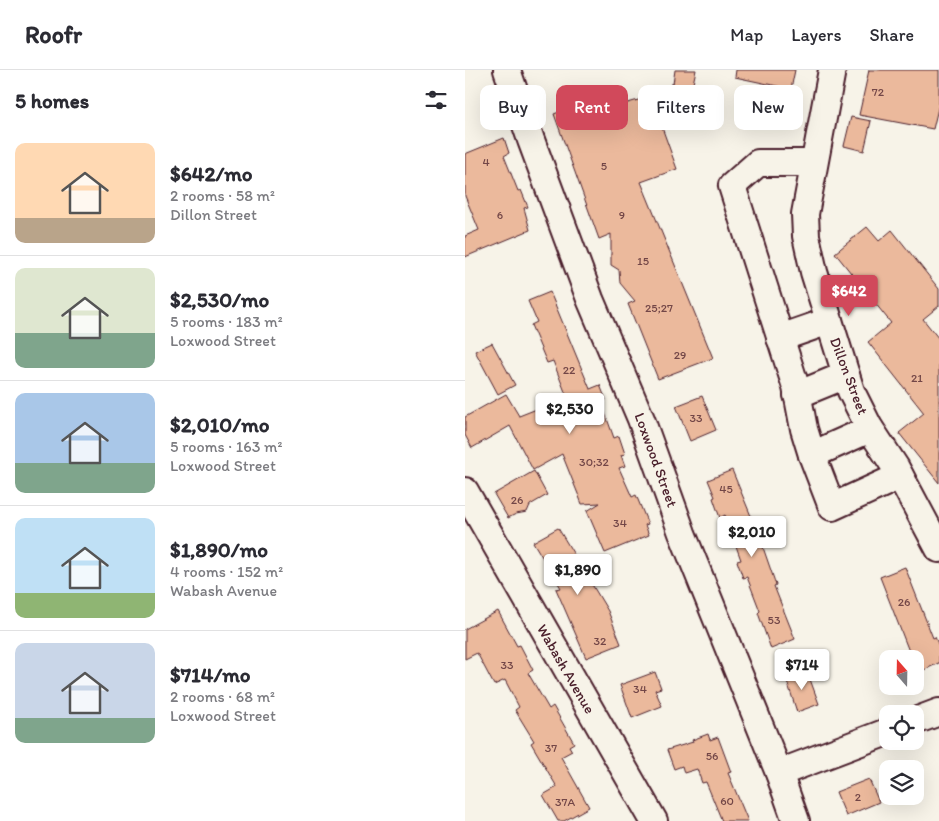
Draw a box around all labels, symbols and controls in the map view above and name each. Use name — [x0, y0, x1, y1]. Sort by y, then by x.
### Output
text: Roofr — [25, 20, 82, 49]
text: Map — [730, 24, 763, 46]
text: Layers — [791, 24, 841, 46]
text: Share — [869, 24, 914, 46]
chip: Buy — [480, 85, 546, 130]
chip: Rent — [556, 85, 628, 130]
chip: Filters — [638, 85, 724, 130]
chip: New — [734, 85, 803, 130]
house number: 72 — [872, 85, 885, 99]
icon: filters — [422, 86, 450, 114]
text: 5 homes — [15, 88, 89, 113]
house number: 4 — [482, 155, 490, 169]
house number: 5 — [601, 159, 607, 173]
text: $642/mo — [170, 161, 253, 186]
icon: home — [55, 163, 115, 223]
text: 2 rooms · 58 m² — [170, 186, 275, 205]
text: Dillon Street — [170, 205, 257, 224]
house number: 6 — [497, 208, 503, 222]
house number: 9 — [619, 208, 625, 222]
house number: 15 — [637, 254, 649, 268]
pin: $642 — [819, 274, 879, 317]
text: $642 — [832, 281, 866, 300]
text: $2,530/mo — [170, 287, 269, 312]
icon: home — [55, 288, 115, 348]
house number: 25;27 — [645, 301, 673, 315]
text: 5 rooms · 183 m² — [170, 312, 283, 331]
text: Loxwood Street — [170, 331, 276, 350]
street label: Dillon Street — [826, 335, 872, 418]
house number: 29 — [674, 348, 686, 362]
house number: 22 — [563, 363, 576, 377]
house number: 21 — [911, 371, 923, 385]
pin: $2,530 — [529, 392, 611, 435]
text: $2,530 — [546, 399, 594, 418]
street label: Loxwood Street — [631, 410, 682, 510]
house number: 33 — [689, 411, 703, 425]
text: $2,010/mo — [170, 412, 269, 437]
icon: home — [55, 413, 115, 473]
text: 5 rooms · 163 m² — [170, 437, 282, 456]
house number: 30;32 — [579, 455, 610, 469]
text: Loxwood Street — [170, 456, 276, 475]
house number: 45 — [719, 482, 733, 496]
house number: 26 — [511, 493, 523, 507]
house number: 34 — [613, 516, 627, 530]
pin: $2,010 — [711, 516, 793, 558]
text: $2,010 — [728, 522, 776, 541]
text: $1,890/mo — [170, 537, 268, 562]
icon: home — [55, 538, 115, 598]
pin: $1,890 — [537, 554, 619, 596]
text: $1,890 — [555, 560, 601, 579]
text: 4 rooms · 152 m² — [170, 562, 283, 581]
text: Wabash Avenue — [170, 581, 277, 600]
house number: 26 — [898, 595, 910, 609]
house number: 53 — [768, 613, 781, 627]
street label: Wabash Avenue — [533, 621, 599, 717]
house number: 32 — [594, 634, 607, 648]
pin: $714 — [772, 648, 832, 691]
north arrow — [879, 650, 924, 695]
map controls — [879, 650, 924, 805]
text: $714 — [785, 655, 819, 674]
house number: 33 — [500, 658, 514, 672]
text: $714/mo — [170, 662, 251, 687]
icon: home — [55, 663, 115, 723]
house number: 34 — [633, 682, 647, 696]
text: 2 rooms · 68 m² — [170, 687, 275, 706]
button: locate — [879, 705, 924, 750]
text: Loxwood Street — [170, 706, 276, 725]
house number: 37 — [545, 741, 557, 755]
house number: 56 — [706, 749, 718, 763]
button: layers — [879, 760, 924, 805]
house number: 2 — [855, 790, 862, 804]
house number: 60 — [720, 794, 734, 808]
house number: 37A — [555, 795, 575, 809]

